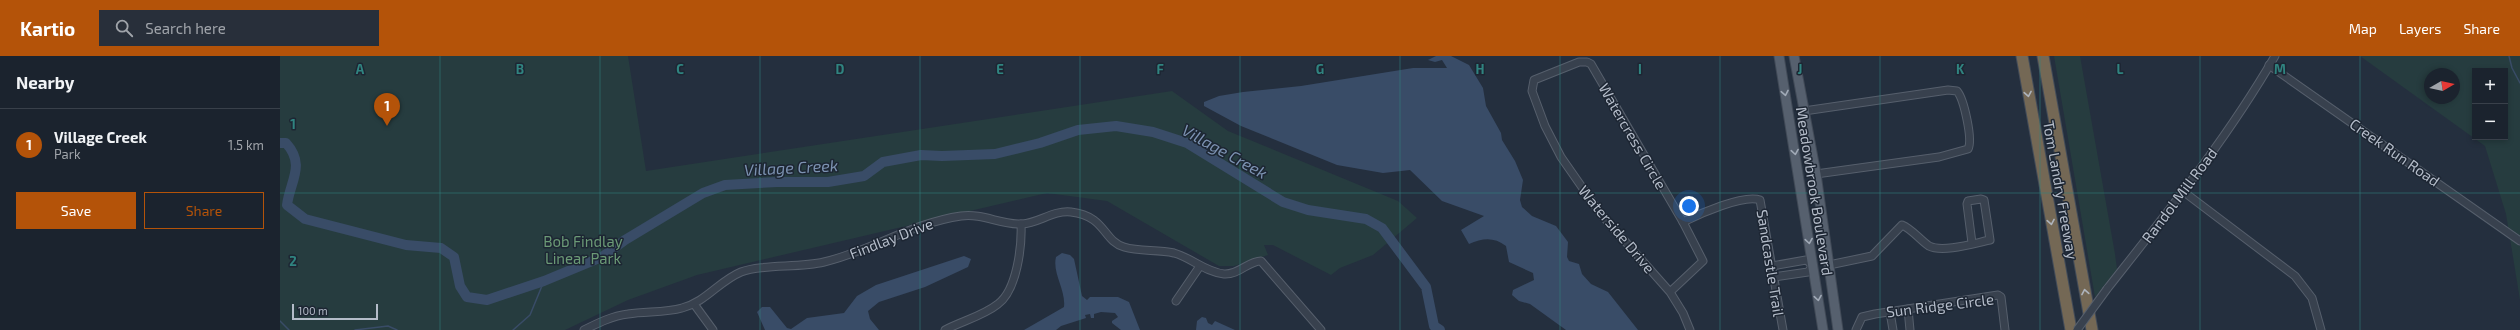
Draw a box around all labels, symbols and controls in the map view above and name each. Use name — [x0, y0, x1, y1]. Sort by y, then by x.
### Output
search box — [99, 10, 379, 46]
text: Kartio — [20, 17, 75, 40]
icon: search — [113, 17, 135, 39]
text: Search here — [145, 19, 226, 37]
text: Map — [2349, 20, 2377, 37]
text: Layers — [2399, 20, 2441, 37]
text: Share — [2463, 20, 2500, 37]
text: A — [356, 61, 365, 77]
text: B — [516, 61, 524, 77]
text: C — [676, 61, 684, 77]
text: D — [836, 61, 845, 77]
text: E — [996, 61, 1004, 77]
text: F — [1156, 61, 1164, 77]
text: G — [1316, 61, 1324, 77]
text: H — [1476, 61, 1485, 77]
text: I — [1638, 61, 1642, 77]
text: J — [1798, 61, 1802, 77]
text: K — [1956, 61, 1965, 77]
text: L — [2117, 61, 2124, 77]
text: M — [2274, 61, 2286, 77]
north arrow — [2424, 68, 2460, 104]
map controls — [2472, 68, 2508, 140]
button: + — [2472, 68, 2508, 104]
text: Nearby — [16, 72, 74, 92]
street label: Watercress Circle — [1595, 80, 1671, 192]
one-way arrow — [1780, 90, 1789, 96]
one-way arrow — [2024, 91, 2032, 98]
pin: 1 — [374, 93, 400, 126]
button: − — [2472, 104, 2508, 140]
street label: Meadowbrook Boulevard — [1793, 105, 1837, 277]
street label: Creek Run Road — [2347, 114, 2443, 190]
text: 1 — [290, 116, 296, 132]
street label: Tom Landry Freeway — [2040, 119, 2082, 261]
water label: Village Creek — [1179, 120, 1271, 182]
text: Village Creek — [54, 128, 147, 146]
text: 1 — [26, 137, 32, 153]
text: 1.5 km — [228, 137, 264, 153]
street label: Randol Mill Road — [2137, 144, 2221, 246]
text: Park — [54, 146, 81, 162]
one-way arrow — [1790, 149, 1799, 155]
water label: Village Creek — [743, 155, 839, 179]
street label: Waterside Drive — [1575, 181, 1659, 277]
button: Save — [16, 192, 136, 229]
button: Share — [144, 192, 264, 229]
your location — [1679, 196, 1699, 216]
street label: Sandcastle Trail — [1754, 208, 1788, 318]
street label: Findlay Drive — [847, 214, 935, 262]
one-way arrow — [2046, 219, 2055, 226]
park label: Bob Findlay Linear Park — [543, 232, 623, 267]
one-way arrow — [1804, 238, 1813, 244]
text: 2 — [289, 253, 297, 269]
one-way arrow — [2081, 288, 2090, 295]
street label: Sun Ridge Circle — [1885, 289, 1995, 321]
one-way arrow — [1813, 294, 1822, 301]
scale bar — [292, 302, 378, 321]
text: 100 m — [298, 304, 328, 317]

